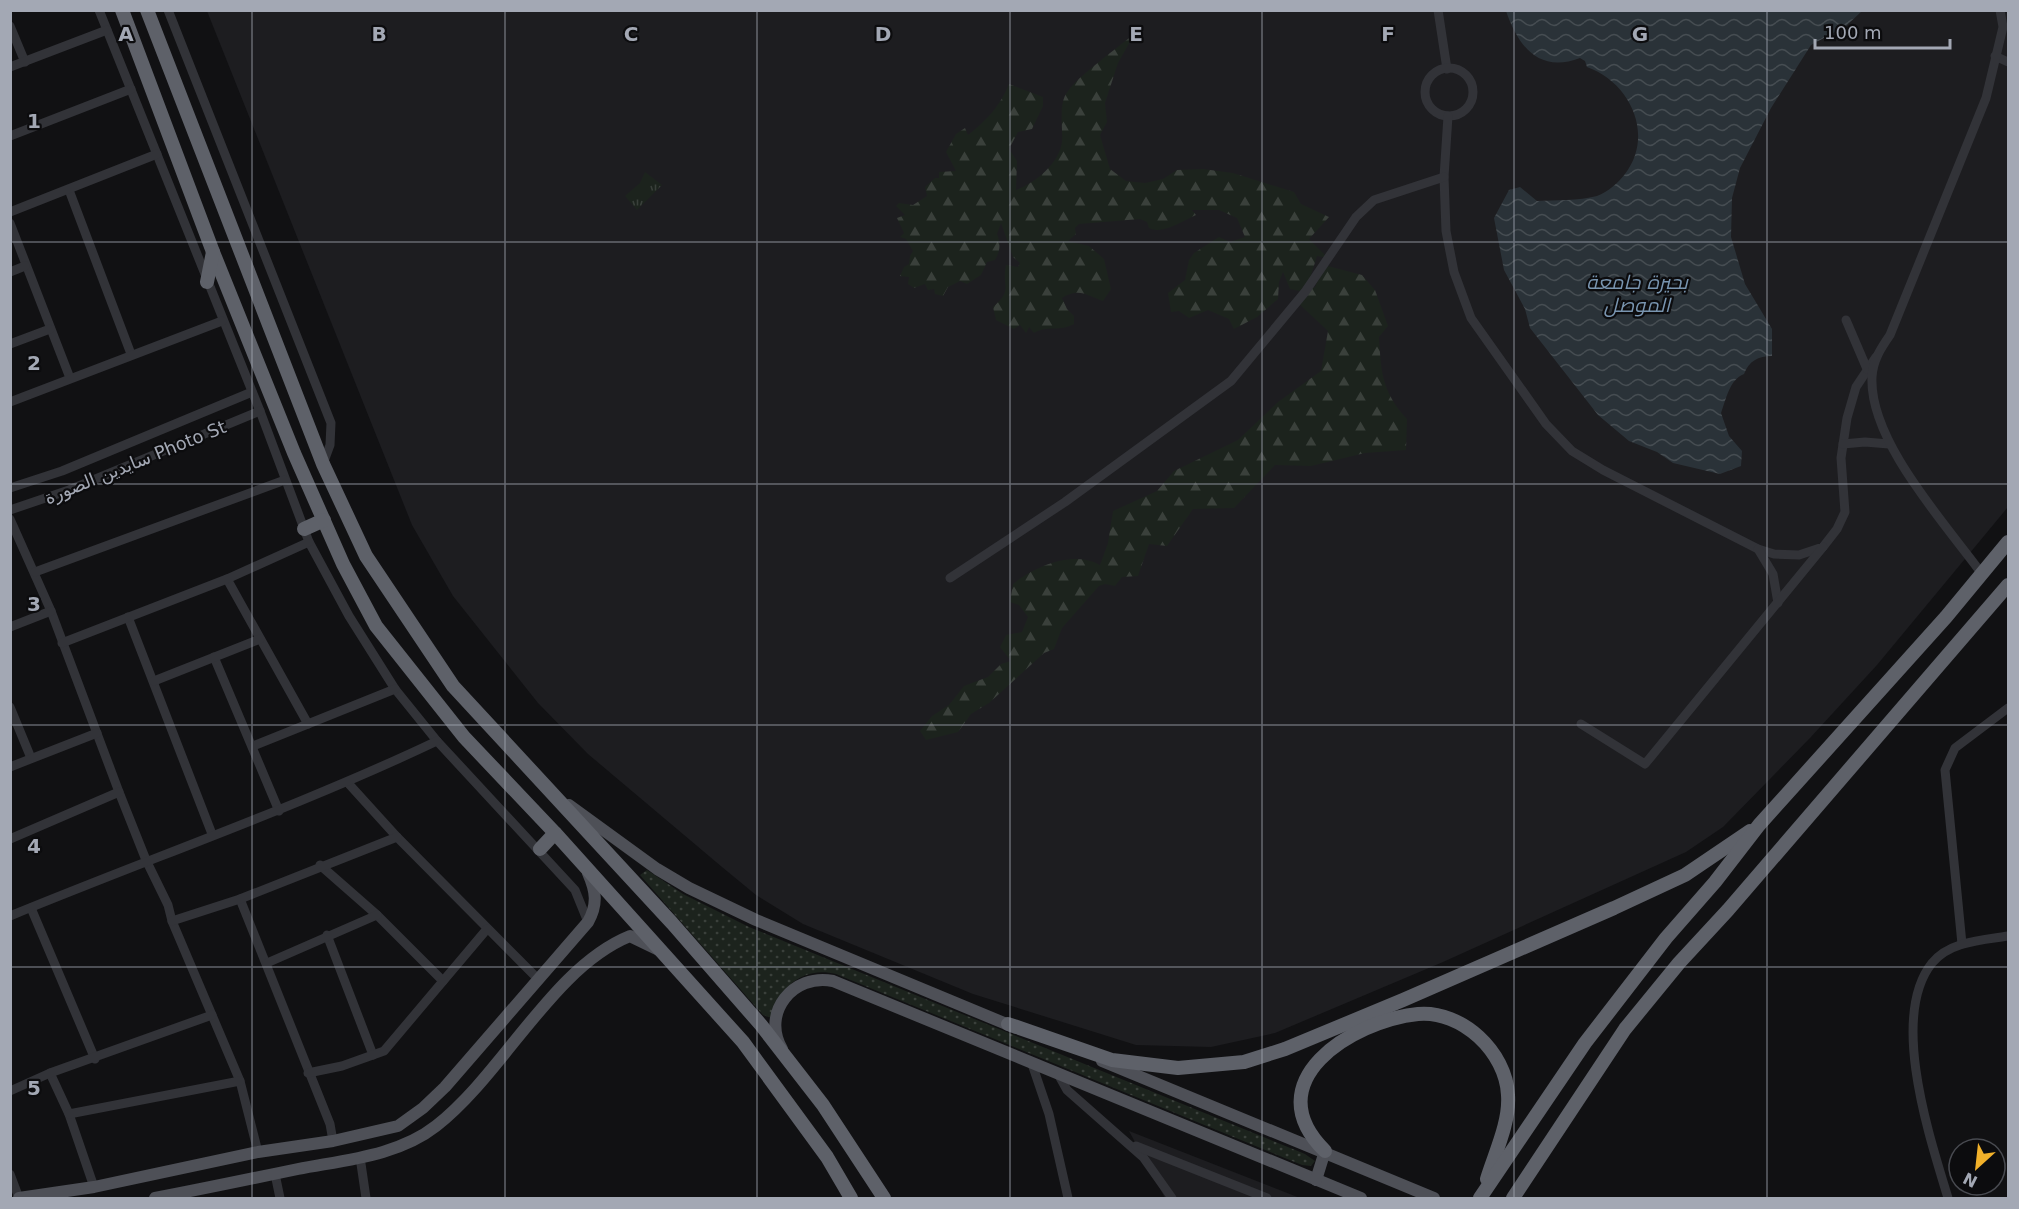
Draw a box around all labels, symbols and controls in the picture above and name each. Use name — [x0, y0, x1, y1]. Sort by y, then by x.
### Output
scale bar — [1815, 12, 1950, 50]
text: A — [118, 22, 134, 46]
text: B — [371, 22, 387, 46]
text: C — [624, 22, 638, 46]
text: D — [875, 22, 891, 46]
text: E — [1129, 22, 1143, 46]
text: F — [1381, 22, 1395, 46]
text: G — [1632, 22, 1648, 46]
text: 100 m — [1824, 22, 1882, 43]
text: 1 — [27, 109, 41, 133]
water label: بحيرة جامعة الموصل — [1586, 270, 1689, 317]
text: 2 — [27, 351, 41, 375]
street label: سايدين الصورة Photo St — [41, 416, 229, 509]
text: 3 — [27, 592, 41, 616]
text: 4 — [27, 834, 41, 858]
text: 5 — [27, 1076, 41, 1100]
north arrow — [1947, 1137, 2007, 1197]
text: N — [1960, 1168, 1981, 1191]

